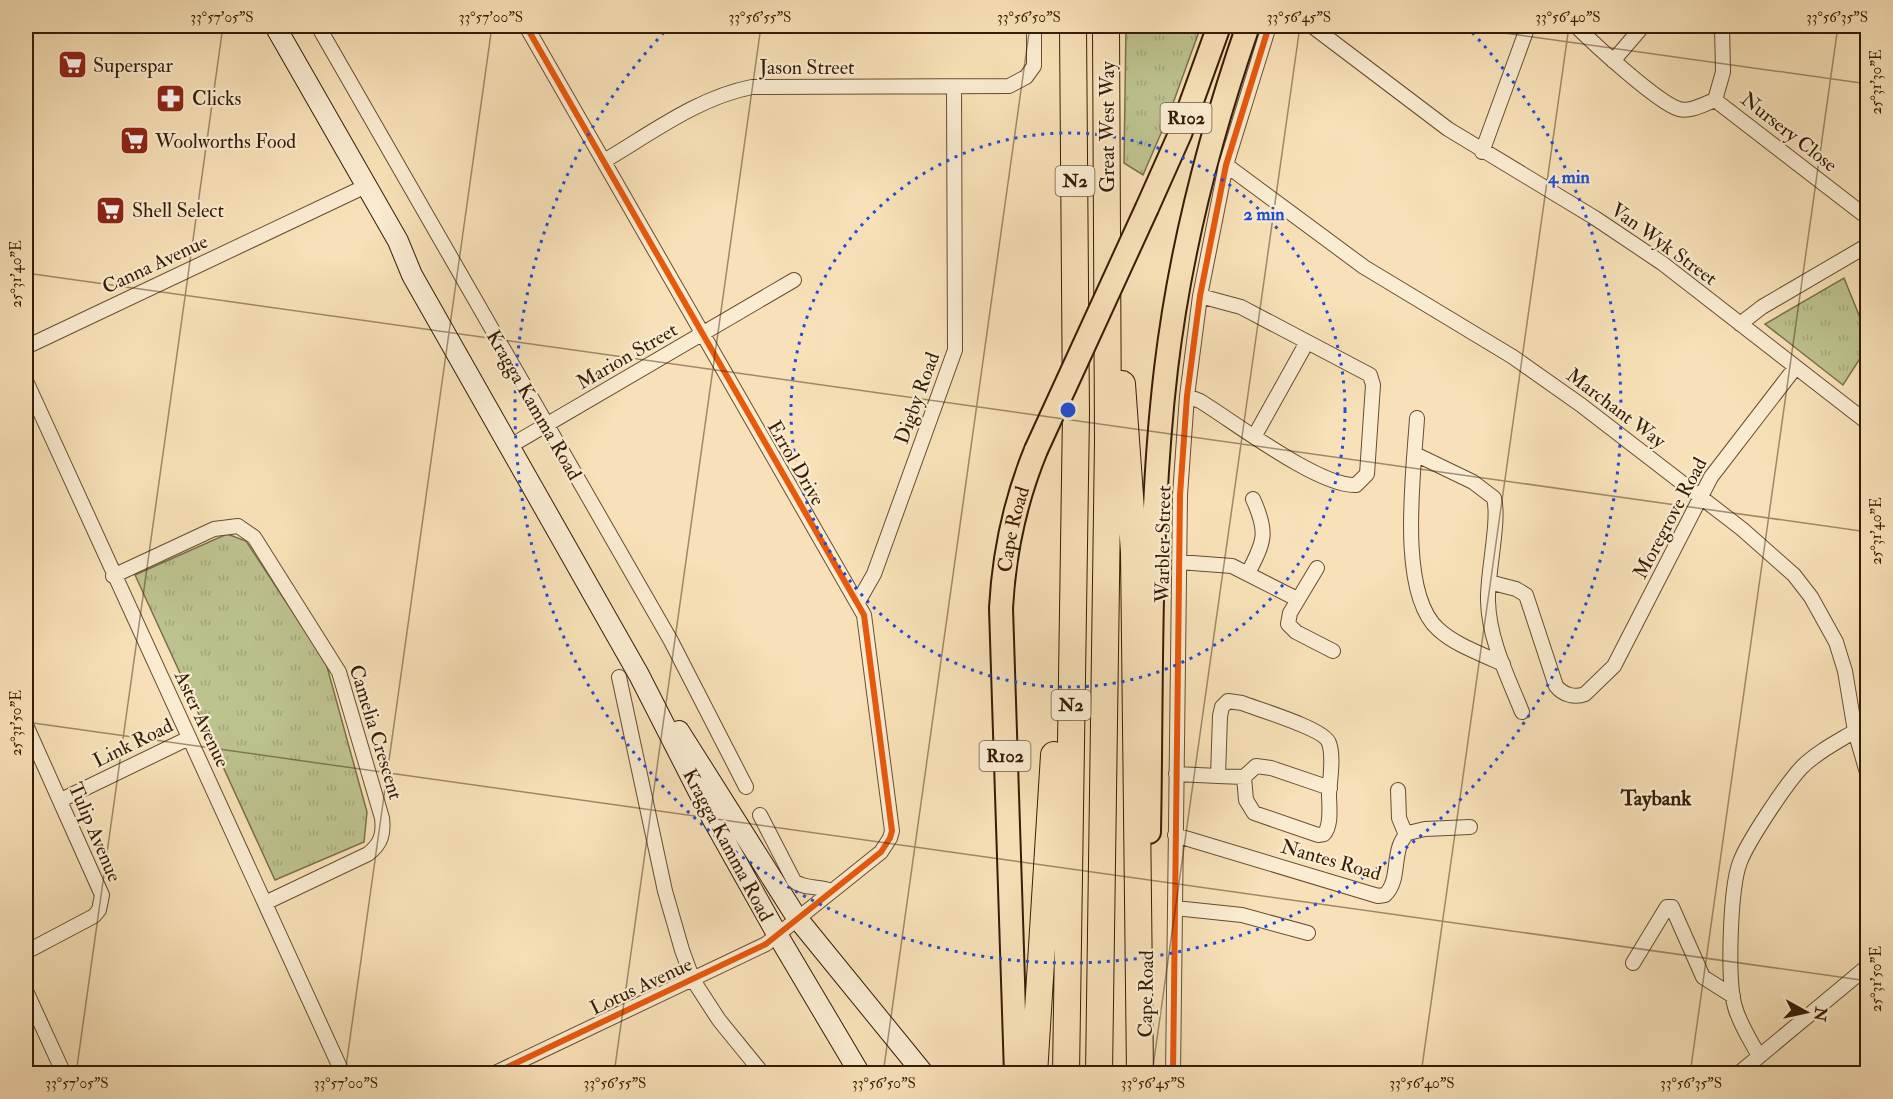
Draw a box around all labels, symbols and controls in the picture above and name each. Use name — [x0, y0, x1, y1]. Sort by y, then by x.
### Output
text: 33°57'05"S — [190, 8, 254, 27]
text: 33°57'00"S — [459, 8, 523, 27]
text: 33°56'55"S — [729, 8, 791, 27]
text: 33°56'50"S — [997, 8, 1061, 27]
text: 33°56'45"S — [1267, 8, 1331, 27]
text: 33°56'40"S — [1535, 8, 1601, 27]
text: 33°56'35"S — [1806, 8, 1868, 27]
supermarket icon: Superspar — [56, 49, 88, 81]
text: 25°31'30"E — [1867, 49, 1886, 115]
place label: Superspar — [93, 53, 173, 79]
street label: Jason Street — [758, 55, 855, 80]
street label: Great West Way — [1095, 60, 1120, 193]
pharmacy icon: Clicks — [155, 82, 187, 114]
place label: Clicks — [192, 86, 241, 111]
street label: Nursery Close — [1736, 87, 1842, 177]
road number: R102 — [1160, 103, 1212, 133]
supermarket icon: Woolworths Food — [118, 125, 150, 157]
place label: Woolworths Food — [154, 129, 296, 154]
road number: N2 — [1056, 166, 1094, 196]
text: 4 min — [1547, 166, 1590, 189]
supermarket icon: Shell Select — [95, 194, 127, 226]
street label: Van Wyk Street — [1606, 197, 1723, 291]
place label: Shell Select — [132, 198, 224, 223]
text: 2 min — [1244, 203, 1285, 226]
street label: Canna Avenue — [98, 229, 212, 299]
text: 25°31'40"E — [7, 240, 26, 308]
street label: Marion Street — [572, 317, 682, 395]
street label: Kragga Kamma Road — [481, 325, 587, 485]
street label: Digby Road — [889, 348, 945, 447]
street label: Marchant Way — [1561, 363, 1672, 454]
centre of rings — [1058, 400, 1078, 420]
street label: Errol Drive — [762, 416, 830, 510]
street label: Moregrove Road — [1628, 453, 1713, 583]
street label: Cape Road — [992, 483, 1035, 574]
street label: Warbler Street — [1149, 485, 1177, 604]
text: 25°31'40"E — [1867, 497, 1886, 565]
street label: Camelia Crescent — [344, 662, 409, 803]
street label: Aster Avenue — [168, 666, 235, 771]
text: 25°31'50"E — [7, 690, 26, 756]
road number: N2 — [1052, 690, 1090, 720]
street label: Link Road — [89, 713, 177, 773]
road number: R102 — [980, 741, 1030, 771]
street label: Kragga Kamma Road — [677, 764, 779, 926]
street label: Tulip Avenue — [62, 778, 127, 886]
district label: Taybank — [1620, 785, 1692, 812]
street label: Nantes Road — [1278, 834, 1384, 886]
text: 25°31'50"E — [1867, 946, 1886, 1012]
street label: Cape Road — [1133, 950, 1160, 1038]
street label: Lotus Avenue — [586, 951, 696, 1021]
north arrow — [1776, 982, 1836, 1042]
text: N — [1809, 1004, 1831, 1023]
text: 33°57'05"S — [45, 1074, 109, 1093]
text: 33°57'00"S — [314, 1074, 378, 1093]
text: 33°56'55"S — [584, 1074, 646, 1093]
text: 33°56'50"S — [852, 1074, 916, 1093]
text: 33°56'45"S — [1121, 1074, 1185, 1093]
text: 33°56'40"S — [1389, 1074, 1455, 1093]
text: 33°56'35"S — [1660, 1074, 1722, 1093]

